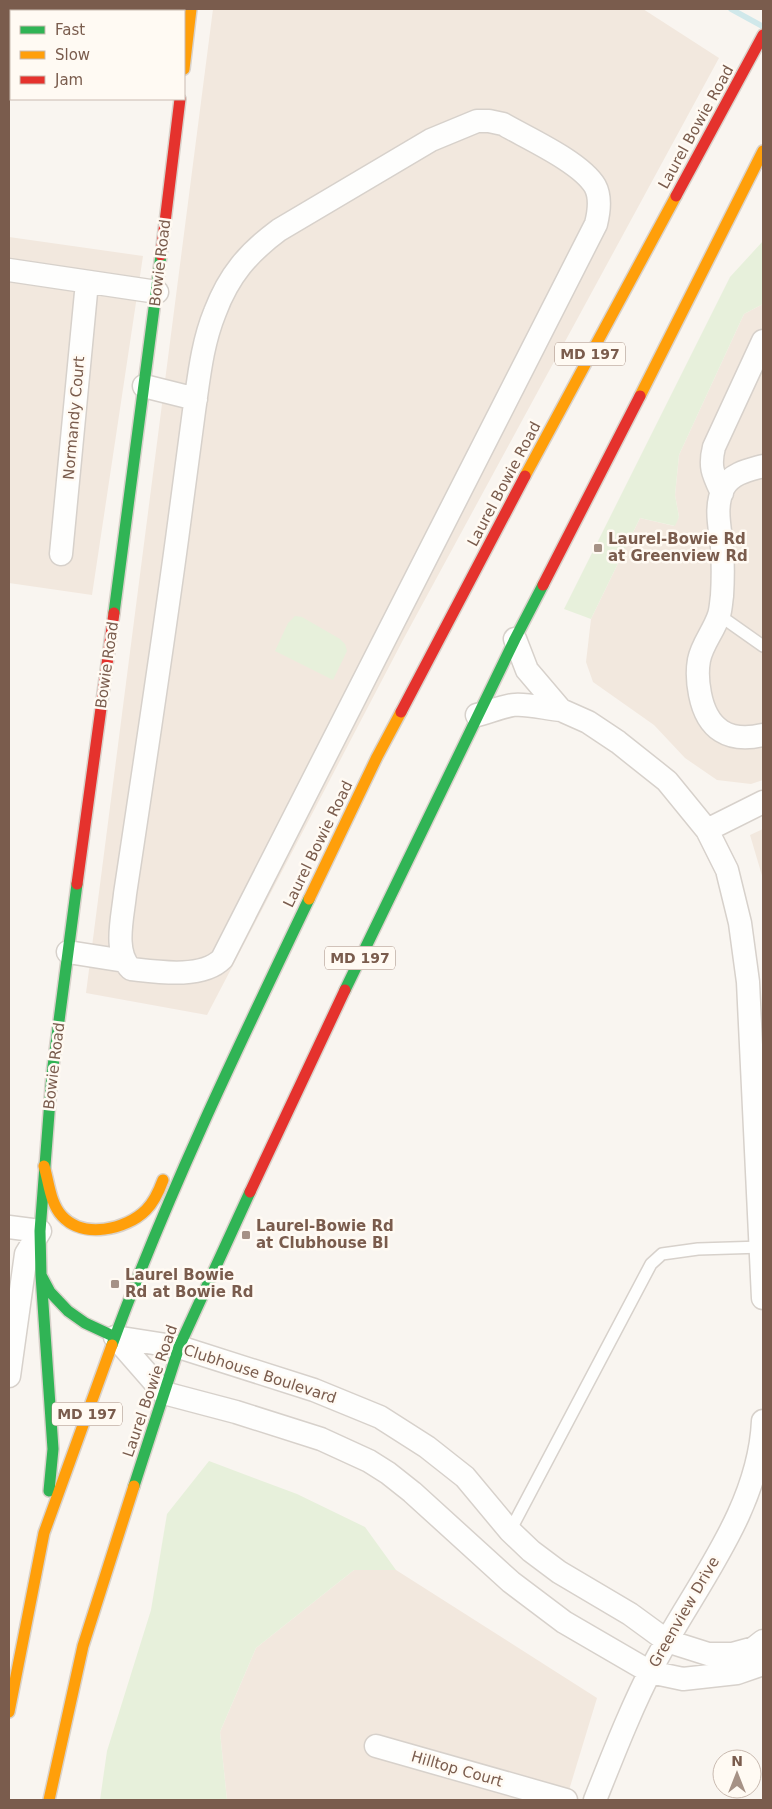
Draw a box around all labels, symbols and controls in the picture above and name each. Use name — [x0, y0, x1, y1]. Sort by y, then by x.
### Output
legend — [10, 10, 185, 100]
text: Fast — [55, 21, 85, 39]
text: Slow — [55, 46, 90, 64]
street label: Laurel Bowie Road — [655, 62, 737, 192]
text: Jam — [54, 71, 83, 89]
street label: Bowie Road — [146, 218, 174, 308]
road number: MD 197 — [555, 342, 625, 366]
street label: Normandy Court — [60, 355, 88, 481]
street label: Laurel Bowie Road — [464, 419, 544, 549]
place label: Laurel-Bowie Rd at Greenview Rd — [608, 530, 748, 565]
marker: Laurel-Bowie Rd at Greenview Rd — [592, 542, 604, 554]
street label: Bowie Road — [92, 620, 122, 710]
street label: Laurel Bowie Road — [280, 778, 356, 910]
road number: MD 197 — [325, 946, 395, 970]
street label: Bowie Road — [40, 1021, 68, 1111]
place label: Laurel-Bowie Rd at Clubhouse Bl — [256, 1217, 394, 1252]
marker: Laurel-Bowie Rd at Clubhouse Bl — [240, 1229, 252, 1241]
place label: Laurel Bowie Rd at Bowie Rd — [125, 1266, 253, 1301]
marker: Laurel Bowie Rd at Bowie Rd — [109, 1278, 121, 1290]
street label: Laurel Bowie Road — [119, 1323, 181, 1459]
street label: Clubhouse Boulevard — [181, 1341, 339, 1407]
road number: MD 197 — [52, 1402, 122, 1426]
street label: Greenview Drive — [645, 1553, 723, 1671]
street label: Hilltop Court — [409, 1747, 505, 1791]
north arrow — [712, 1749, 762, 1799]
text: N — [731, 1753, 743, 1769]

